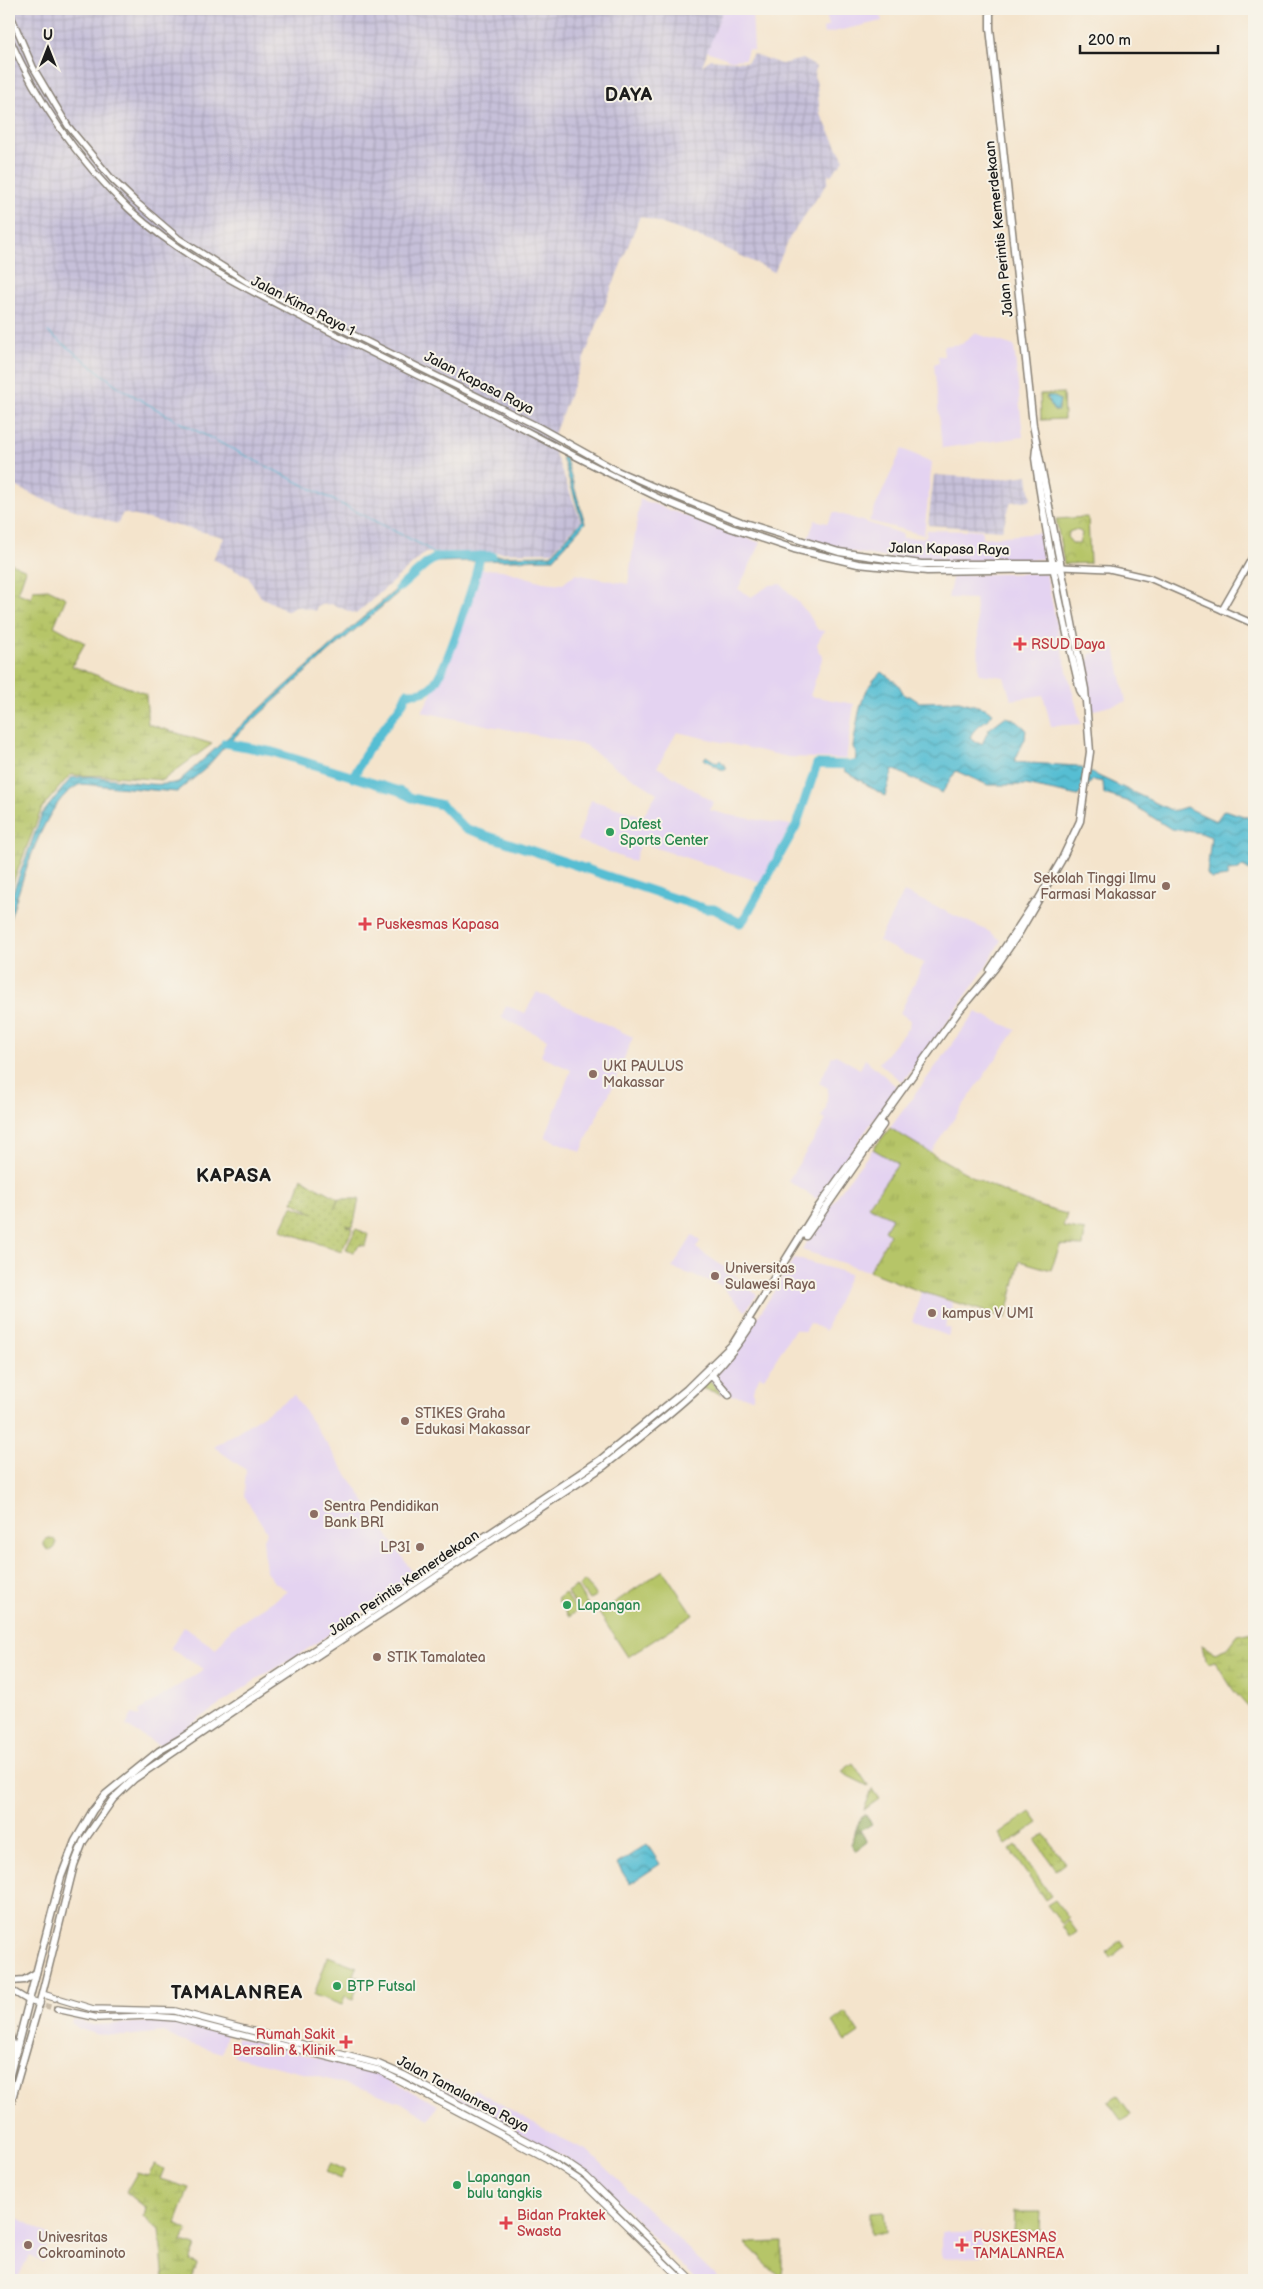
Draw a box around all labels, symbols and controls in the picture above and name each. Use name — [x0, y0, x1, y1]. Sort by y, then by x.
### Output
north arrow — [22, 22, 72, 72]
scale bar — [1080, 22, 1218, 54]
text: U — [43, 27, 53, 44]
text: 200 m — [1088, 31, 1131, 50]
district label: DAYA — [605, 84, 653, 107]
street label: Jalan Perintis Kemerdekaan — [981, 140, 1017, 318]
street label: Jalan Kima Raya 1 — [248, 273, 358, 339]
street label: Jalan Kapasa Raya — [421, 348, 537, 418]
street label: Jalan Kapasa Raya — [888, 539, 1010, 559]
place label: RSUD Daya — [1031, 636, 1106, 653]
marker: RSUD Daya — [1013, 637, 1027, 651]
place label: Dafest Sports Center — [620, 816, 709, 849]
marker: Dafest Sports Center — [604, 826, 616, 838]
place label: Sekolah Tinggi Ilmu Farmasi Makassar — [1034, 870, 1157, 903]
marker: Sekolah Tinggi Ilmu Farmasi Makassar — [1160, 880, 1172, 892]
place label: Puskesmas Kapasa — [376, 916, 499, 933]
marker: Puskesmas Kapasa — [358, 917, 372, 931]
place label: UKI PAULUS Makassar — [603, 1058, 684, 1091]
marker: UKI PAULUS Makassar — [587, 1068, 599, 1080]
district label: KAPASA — [196, 1165, 272, 1188]
place label: Universitas Sulawesi Raya — [725, 1260, 816, 1293]
marker: Universitas Sulawesi Raya — [709, 1270, 721, 1282]
place label: kampus V UMI — [942, 1305, 1033, 1322]
marker: kampus V UMI — [926, 1307, 938, 1319]
place label: STIKES Graha Edukasi Makassar — [415, 1405, 531, 1438]
marker: STIKES Graha Edukasi Makassar — [399, 1415, 411, 1427]
place label: Sentra Pendidikan Bank BRI — [324, 1498, 439, 1531]
marker: Sentra Pendidikan Bank BRI — [308, 1508, 320, 1520]
street label: Jalan Perintis Kemerdekaan — [326, 1526, 482, 1640]
place label: LP3I — [380, 1539, 410, 1556]
marker: LP3I — [414, 1541, 426, 1553]
place label: Lapangan — [577, 1597, 641, 1614]
marker: Lapangan — [561, 1599, 573, 1611]
place label: STIK Tamalatea — [387, 1649, 486, 1666]
marker: STIK Tamalatea — [371, 1651, 383, 1663]
place label: BTP Futsal — [347, 1978, 416, 1995]
marker: BTP Futsal — [331, 1980, 343, 1992]
district label: TAMALANREA — [171, 1982, 303, 2005]
place label: Rumah Sakit Bersalin & Klinik — [233, 2026, 336, 2059]
marker: Rumah Sakit Bersalin & Klinik — [339, 2035, 353, 2049]
street label: Jalan Tamalanrea Raya — [394, 2052, 532, 2136]
place label: Lapangan bulu tangkis — [467, 2169, 542, 2202]
marker: Lapangan bulu tangkis — [451, 2179, 463, 2191]
place label: Bidan Praktek Swasta — [517, 2207, 605, 2240]
marker: Bidan Praktek Swasta — [499, 2216, 513, 2230]
place label: Univesritas Cokroaminoto — [38, 2229, 126, 2262]
place label: PUSKESMAS TAMALANREA — [973, 2229, 1064, 2262]
marker: PUSKESMAS TAMALANREA — [955, 2238, 969, 2252]
marker: Univesritas Cokroaminoto — [22, 2239, 34, 2251]

